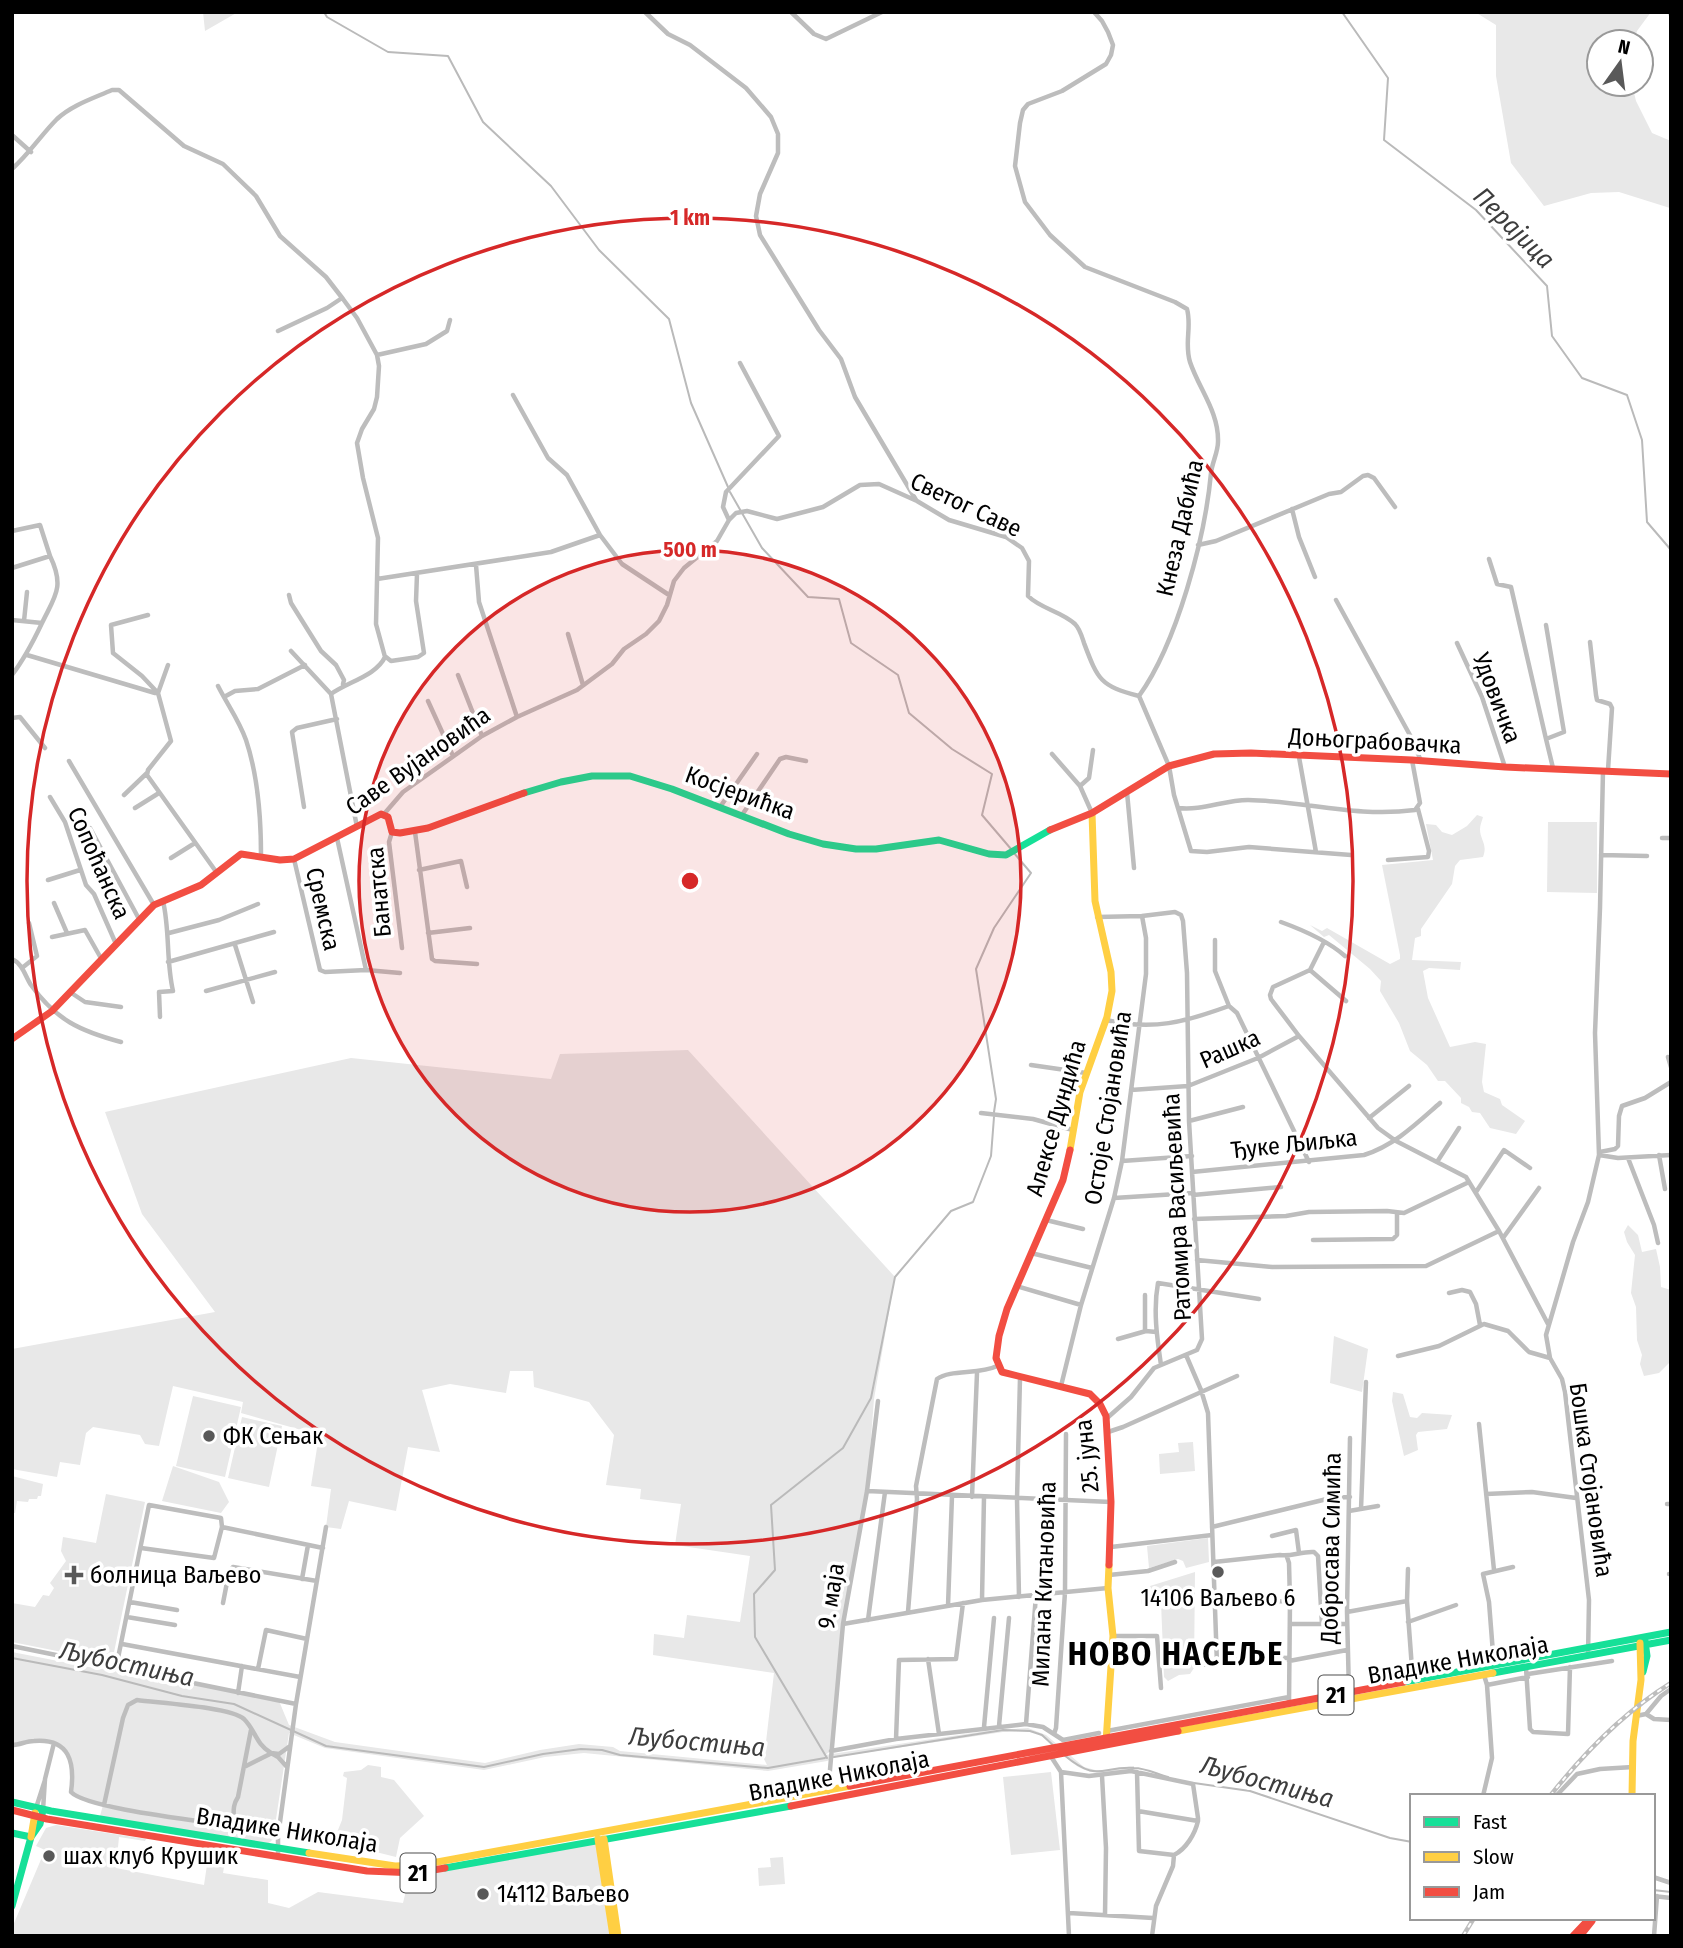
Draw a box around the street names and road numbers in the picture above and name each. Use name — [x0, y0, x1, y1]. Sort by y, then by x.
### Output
street label: Кнеза Дабића — [1151, 457, 1209, 599]
street label: Светог Саве — [906, 467, 1026, 543]
street label: Удовичка — [1467, 648, 1527, 747]
street label: Саве Вујановића — [340, 701, 496, 821]
street label: Доњограбовачка — [1287, 722, 1462, 760]
street label: Косјерићка — [681, 760, 799, 826]
street label: Сопоћанска — [62, 803, 136, 923]
street label: Банатска — [361, 846, 397, 938]
street label: Сремска — [300, 865, 346, 953]
street label: Остоје Стојановића — [1079, 1009, 1137, 1207]
street label: Рашка — [1196, 1023, 1264, 1075]
street label: Алексе Дундића — [1020, 1037, 1092, 1199]
street label: Ратомира Васиљевића — [1157, 1092, 1197, 1322]
street label: Ђуке Љиљка — [1229, 1123, 1359, 1165]
street label: Бошка Стојановића — [1563, 1381, 1619, 1579]
street label: 25. јуна — [1069, 1418, 1105, 1494]
street label: Добросава Симића — [1315, 1452, 1347, 1645]
street label: Милана Китановића — [1026, 1481, 1062, 1687]
street label: 9. маја — [812, 1561, 850, 1631]
street label: Владике Николаја — [1365, 1630, 1551, 1690]
road number: 21 — [1318, 1676, 1354, 1714]
street label: Владике Николаја — [746, 1745, 932, 1807]
street label: Владике Николаја — [194, 1802, 380, 1858]
road number: 21 — [400, 1854, 436, 1892]

